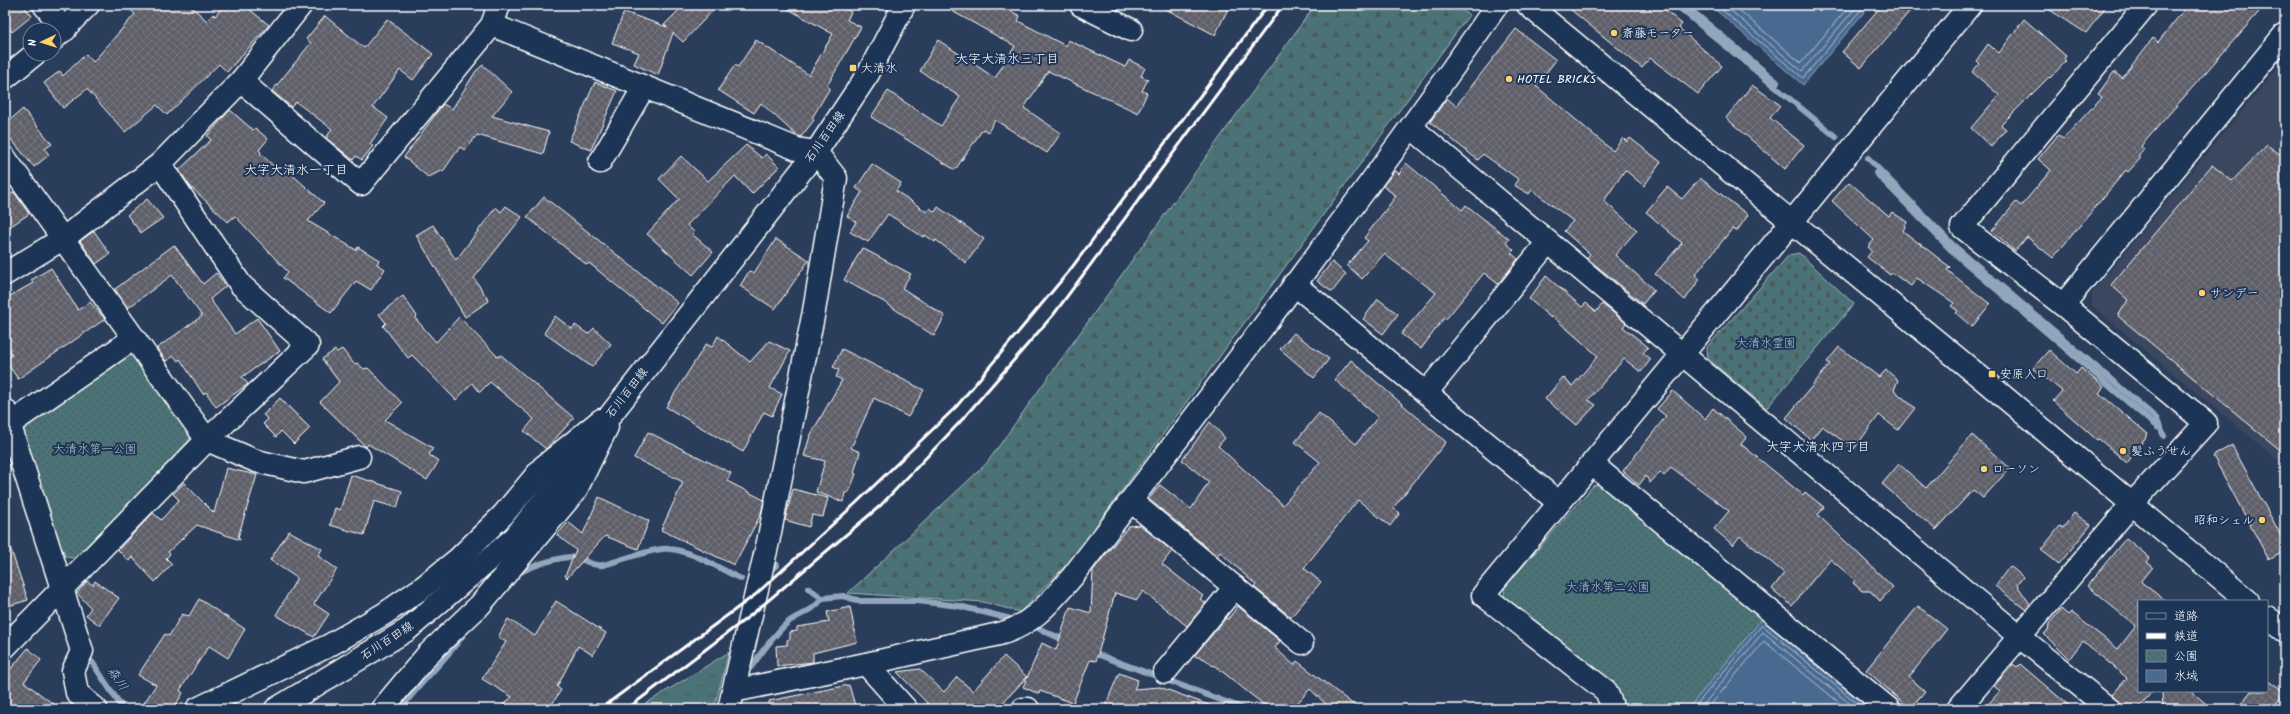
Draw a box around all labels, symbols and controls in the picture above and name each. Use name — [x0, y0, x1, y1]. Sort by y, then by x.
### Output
north arrow — [22, 22, 62, 62]
place label: 斎藤モーター — [1622, 24, 1694, 43]
marker: 斎藤モーター — [1609, 28, 1619, 38]
text: N — [24, 38, 42, 47]
district label: 大字大清水三丁目 — [955, 49, 1059, 70]
place label: 大清水 — [861, 59, 897, 78]
marker: 大清水 — [848, 63, 858, 73]
place label: HOTEL BRICKS — [1517, 70, 1597, 89]
marker: HOTEL BRICKS — [1504, 74, 1514, 84]
street label: 石川百田線 — [800, 107, 850, 167]
district label: 大字大清水一丁目 — [244, 160, 348, 181]
place label: サンデー — [2210, 284, 2258, 303]
marker: サンデー — [2197, 288, 2207, 298]
park label: 大清水霊園 — [1736, 334, 1796, 353]
street label: 石川百田線 — [601, 364, 653, 422]
place label: 安原入口 — [2000, 365, 2048, 384]
marker: 安原入口 — [1987, 369, 1997, 379]
district label: 大字大清水四丁目 — [1766, 437, 1870, 458]
park label: 大清水第一公園 — [53, 440, 137, 459]
place label: 髪ふうせん — [2131, 442, 2191, 461]
marker: 髪ふうせん — [2118, 446, 2128, 456]
place label: ローソン — [1992, 460, 2040, 479]
marker: ローソン — [1979, 464, 1989, 474]
place label: 昭和シェル — [2194, 511, 2254, 530]
marker: 昭和シェル — [2257, 515, 2267, 525]
park label: 大清水第二公園 — [1566, 578, 1650, 597]
legend — [2138, 600, 2268, 692]
text: 道路 — [2174, 607, 2198, 626]
street label: 石川百田線 — [357, 617, 417, 665]
text: 鉄道 — [2174, 627, 2198, 646]
text: 公園 — [2174, 647, 2198, 666]
water label: 森川 — [101, 662, 133, 696]
text: 水域 — [2174, 667, 2198, 686]

